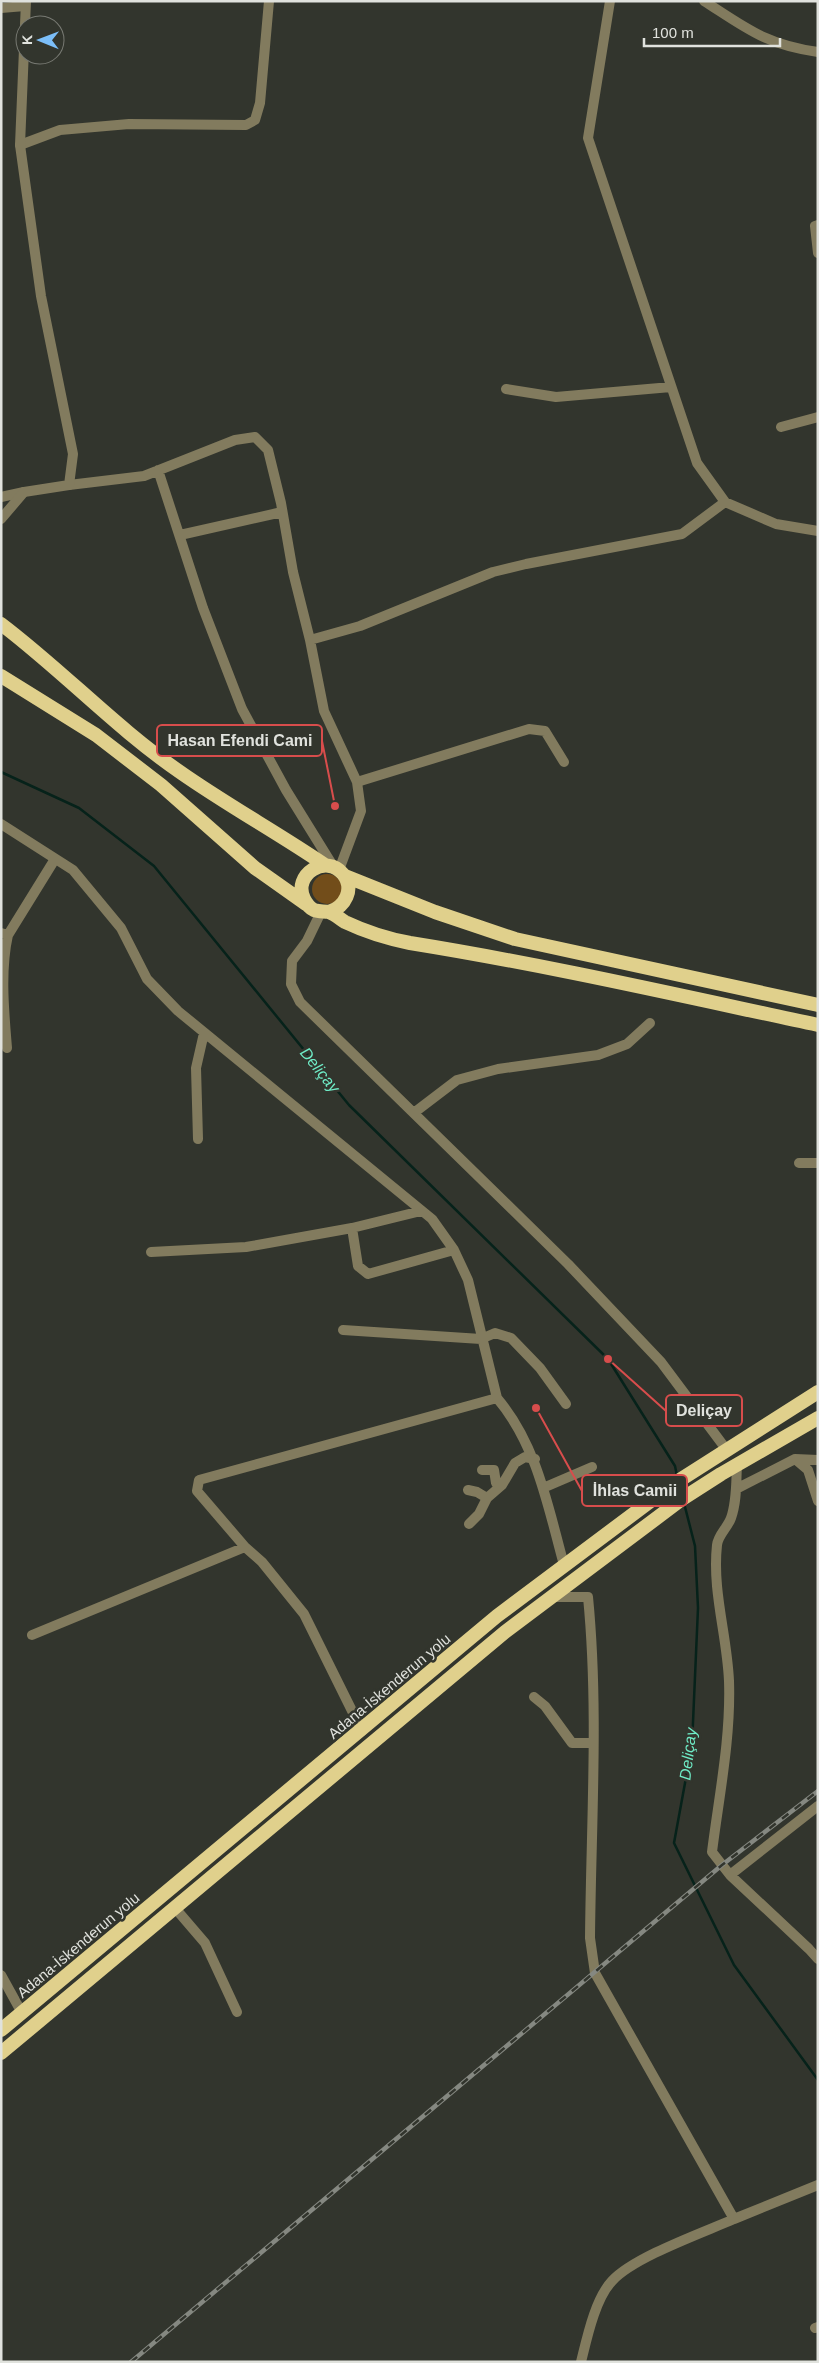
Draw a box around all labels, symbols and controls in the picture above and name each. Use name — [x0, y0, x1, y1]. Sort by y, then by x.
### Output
north arrow — [15, 15, 65, 65]
scale bar — [644, 15, 780, 47]
text: 100 m — [652, 24, 694, 41]
text: K — [19, 35, 35, 45]
callout: Hasan Efendi Cami — [157, 725, 322, 756]
text: Hasan Efendi Cami — [168, 732, 312, 749]
water label: Deliçay — [297, 1044, 344, 1097]
callout: Deliçay — [666, 1395, 742, 1426]
text: Deliçay — [676, 1402, 732, 1419]
callout: İhlas Camii — [582, 1475, 687, 1506]
text: İhlas Camii — [593, 1482, 677, 1499]
street label: Adana-İskenderun yolu — [324, 1630, 454, 1742]
water label: Deliçay — [676, 1726, 700, 1781]
street label: Adana-İskenderun yolu — [13, 1889, 143, 2001]

